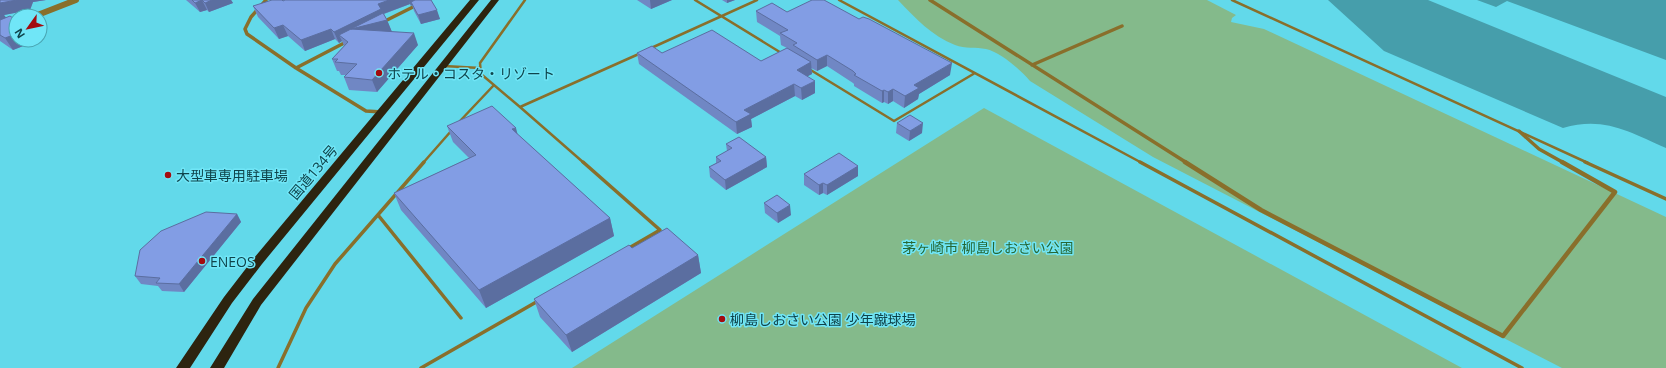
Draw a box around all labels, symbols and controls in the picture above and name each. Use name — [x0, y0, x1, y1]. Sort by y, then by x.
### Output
north arrow — [8, 8, 48, 48]
text: N — [10, 26, 28, 42]
place label: ホテル・コスタ・リゾート — [387, 64, 555, 83]
marker: ホテル・コスタ・リゾート — [374, 68, 384, 78]
street label: 国道134号 — [285, 141, 341, 203]
place label: 大型車専用駐車場 — [176, 166, 288, 185]
marker: 大型車専用駐車場 — [163, 170, 173, 180]
park label: 茅ヶ崎市 柳島しおさい公園 — [902, 238, 1074, 257]
place label: ENEOS — [210, 252, 255, 271]
marker: ENEOS — [197, 256, 207, 266]
place label: 柳島しおさい公園 少年蹴球場 — [730, 310, 916, 329]
marker: 柳島しおさい公園 少年蹴球場 — [717, 314, 727, 324]

